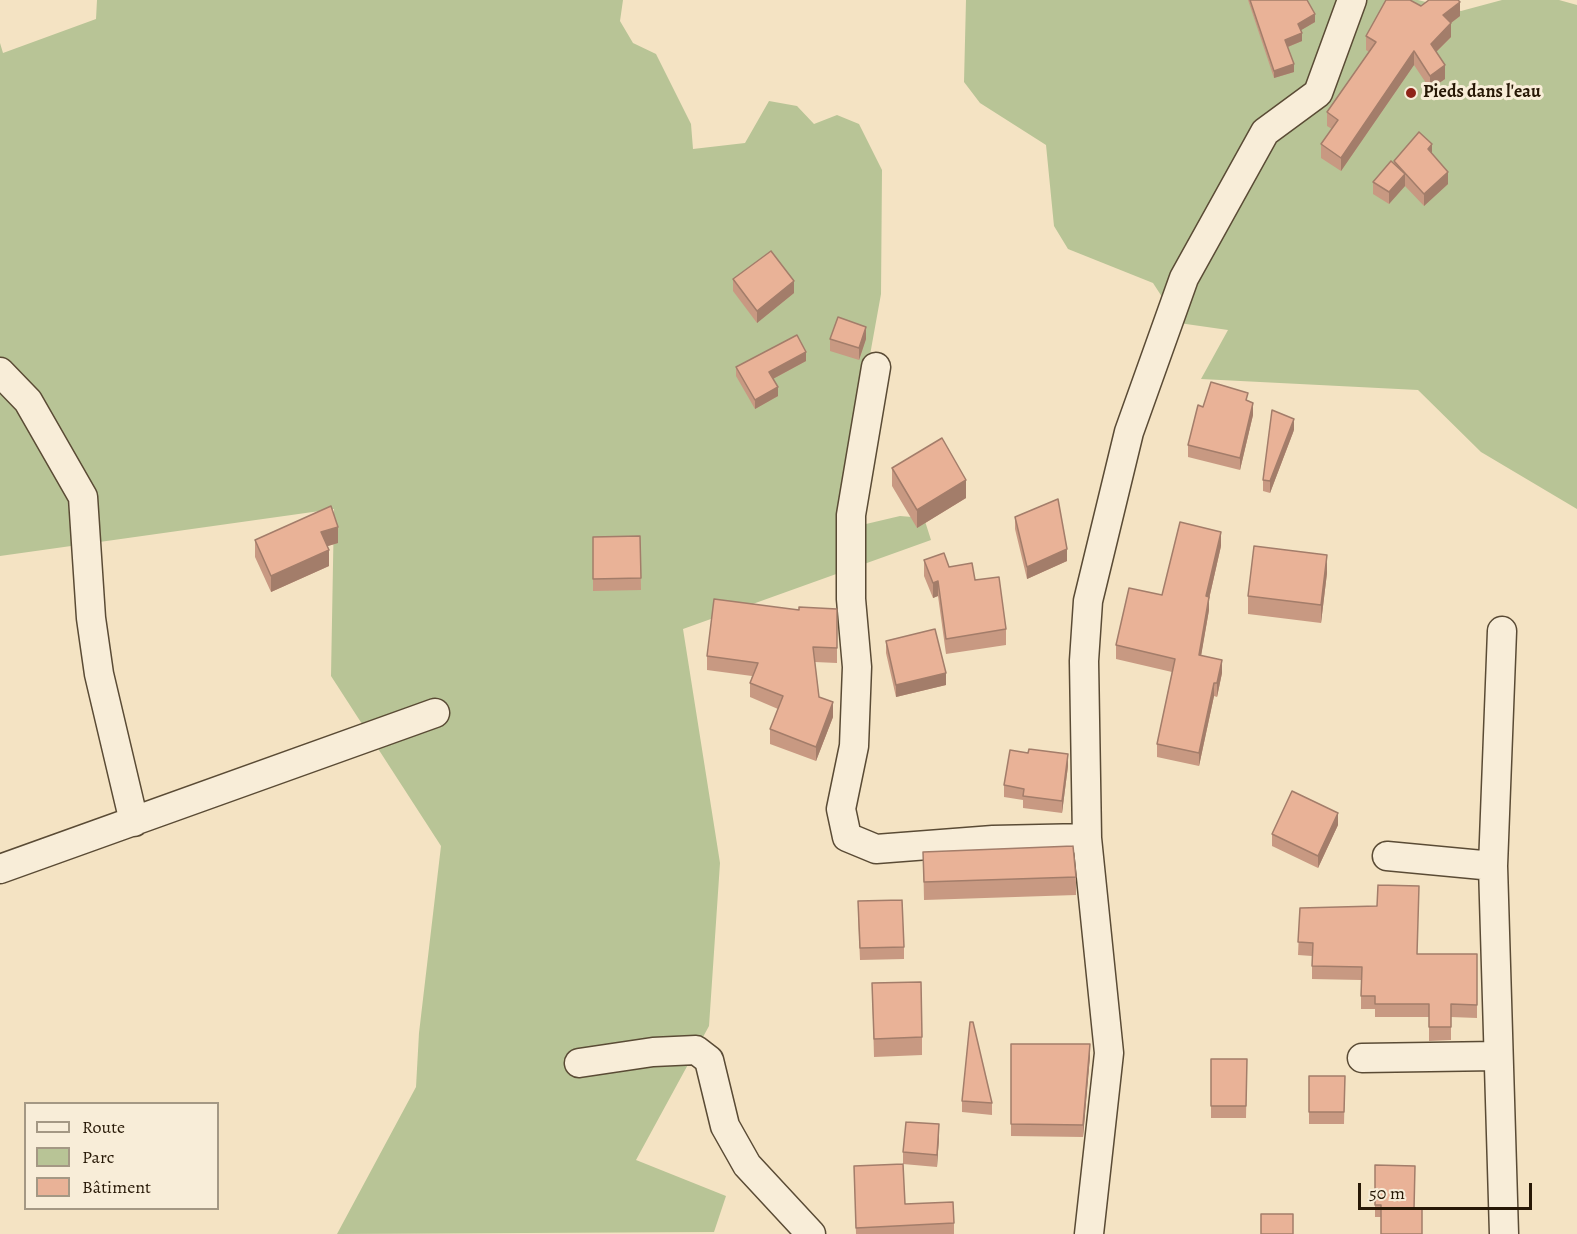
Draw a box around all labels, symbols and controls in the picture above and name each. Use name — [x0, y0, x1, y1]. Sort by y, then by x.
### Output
place label: Pieds dans l'eau — [1423, 82, 1541, 104]
marker: Pieds dans l'eau — [1404, 86, 1418, 100]
legend — [24, 1102, 219, 1210]
text: Route — [82, 1115, 125, 1139]
text: Parc — [82, 1145, 114, 1169]
scale bar — [1361, 1171, 1535, 1209]
text: Bâtiment — [82, 1175, 151, 1199]
text: 50 m — [1369, 1181, 1405, 1205]

